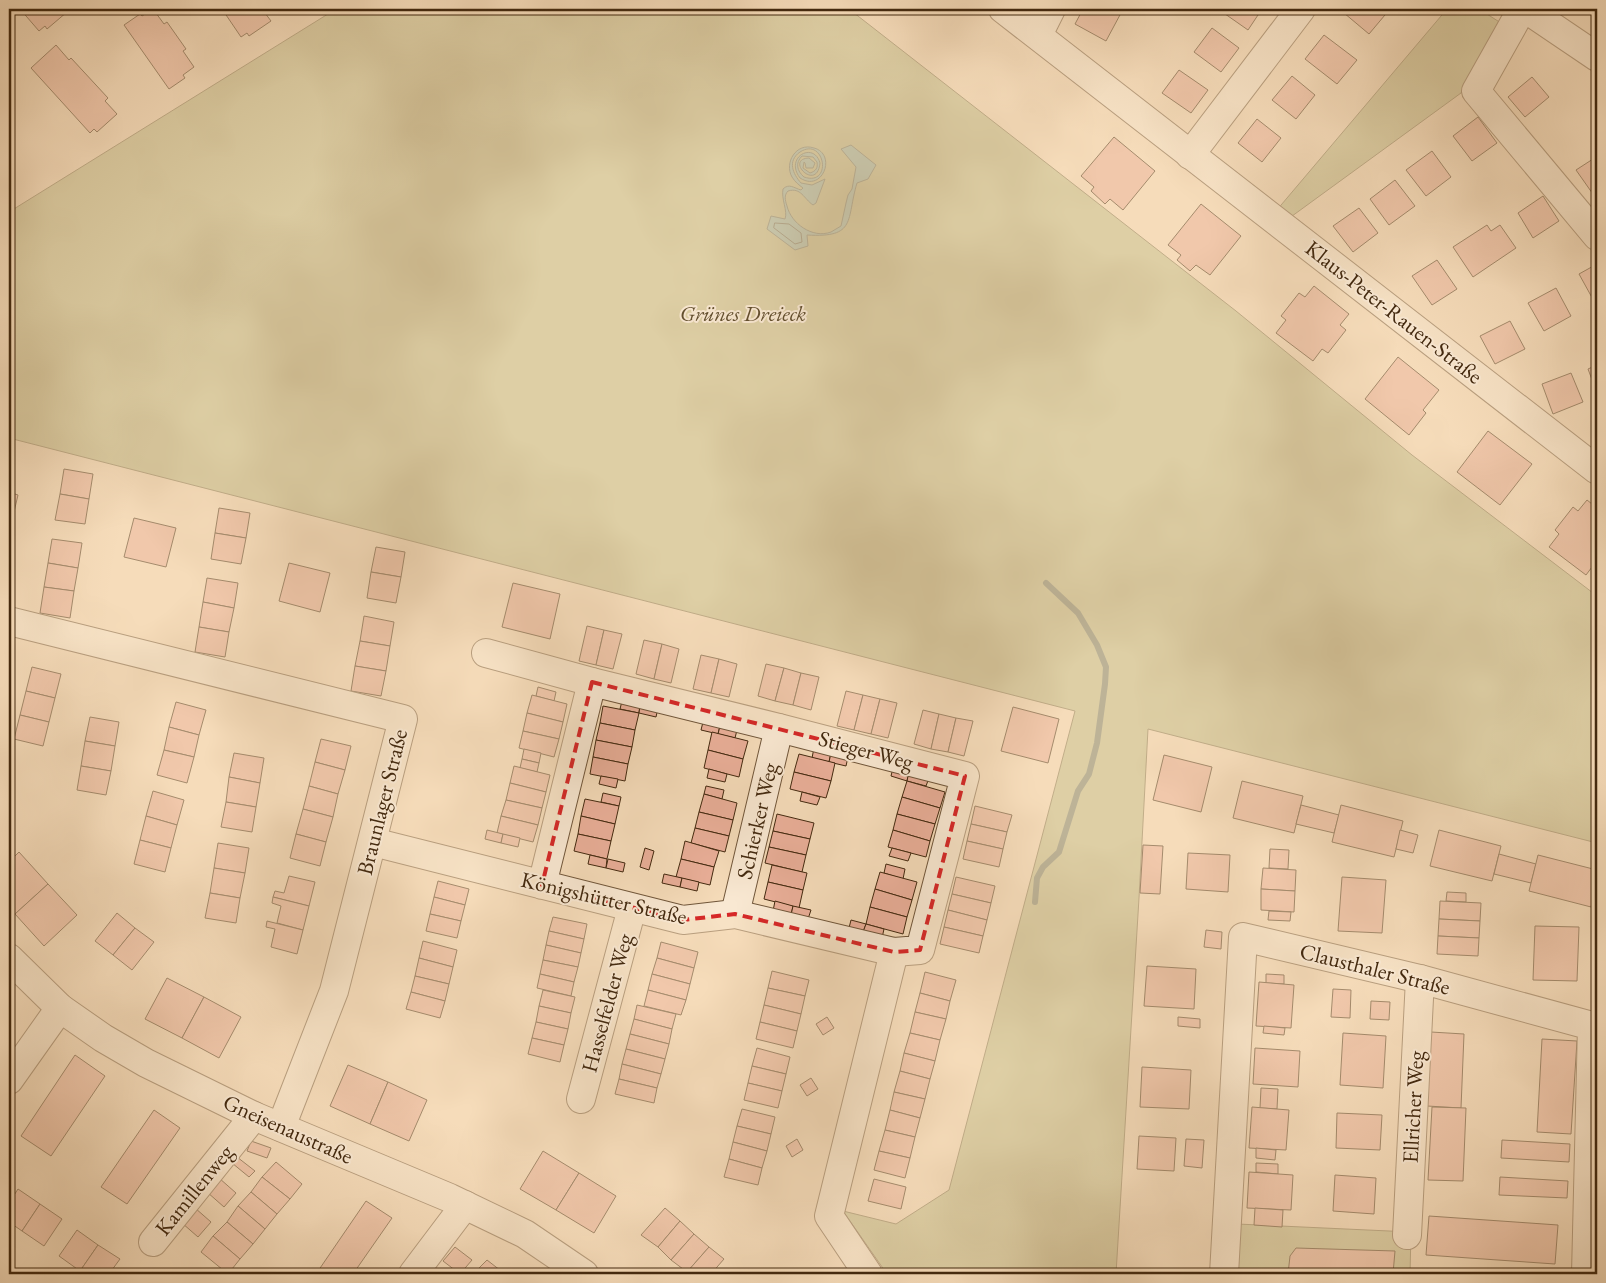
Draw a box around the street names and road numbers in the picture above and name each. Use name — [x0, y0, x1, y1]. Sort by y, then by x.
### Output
street label: Klaus-Peter-Rauen-Straße — [1299, 234, 1489, 391]
street label: Stieger Weg — [815, 723, 917, 777]
street label: Braunlager Straße — [350, 726, 414, 878]
street label: Schierker Weg — [730, 760, 785, 882]
street label: Königshütter Straße — [518, 865, 690, 931]
street label: Hasselfelder Weg — [575, 930, 640, 1076]
street label: Clausthaler Straße — [1297, 936, 1454, 1002]
street label: Ellricher Weg — [1396, 1050, 1430, 1164]
street label: Gneisenaustraße — [219, 1087, 358, 1171]
street label: Kamillenweg — [148, 1138, 240, 1242]

